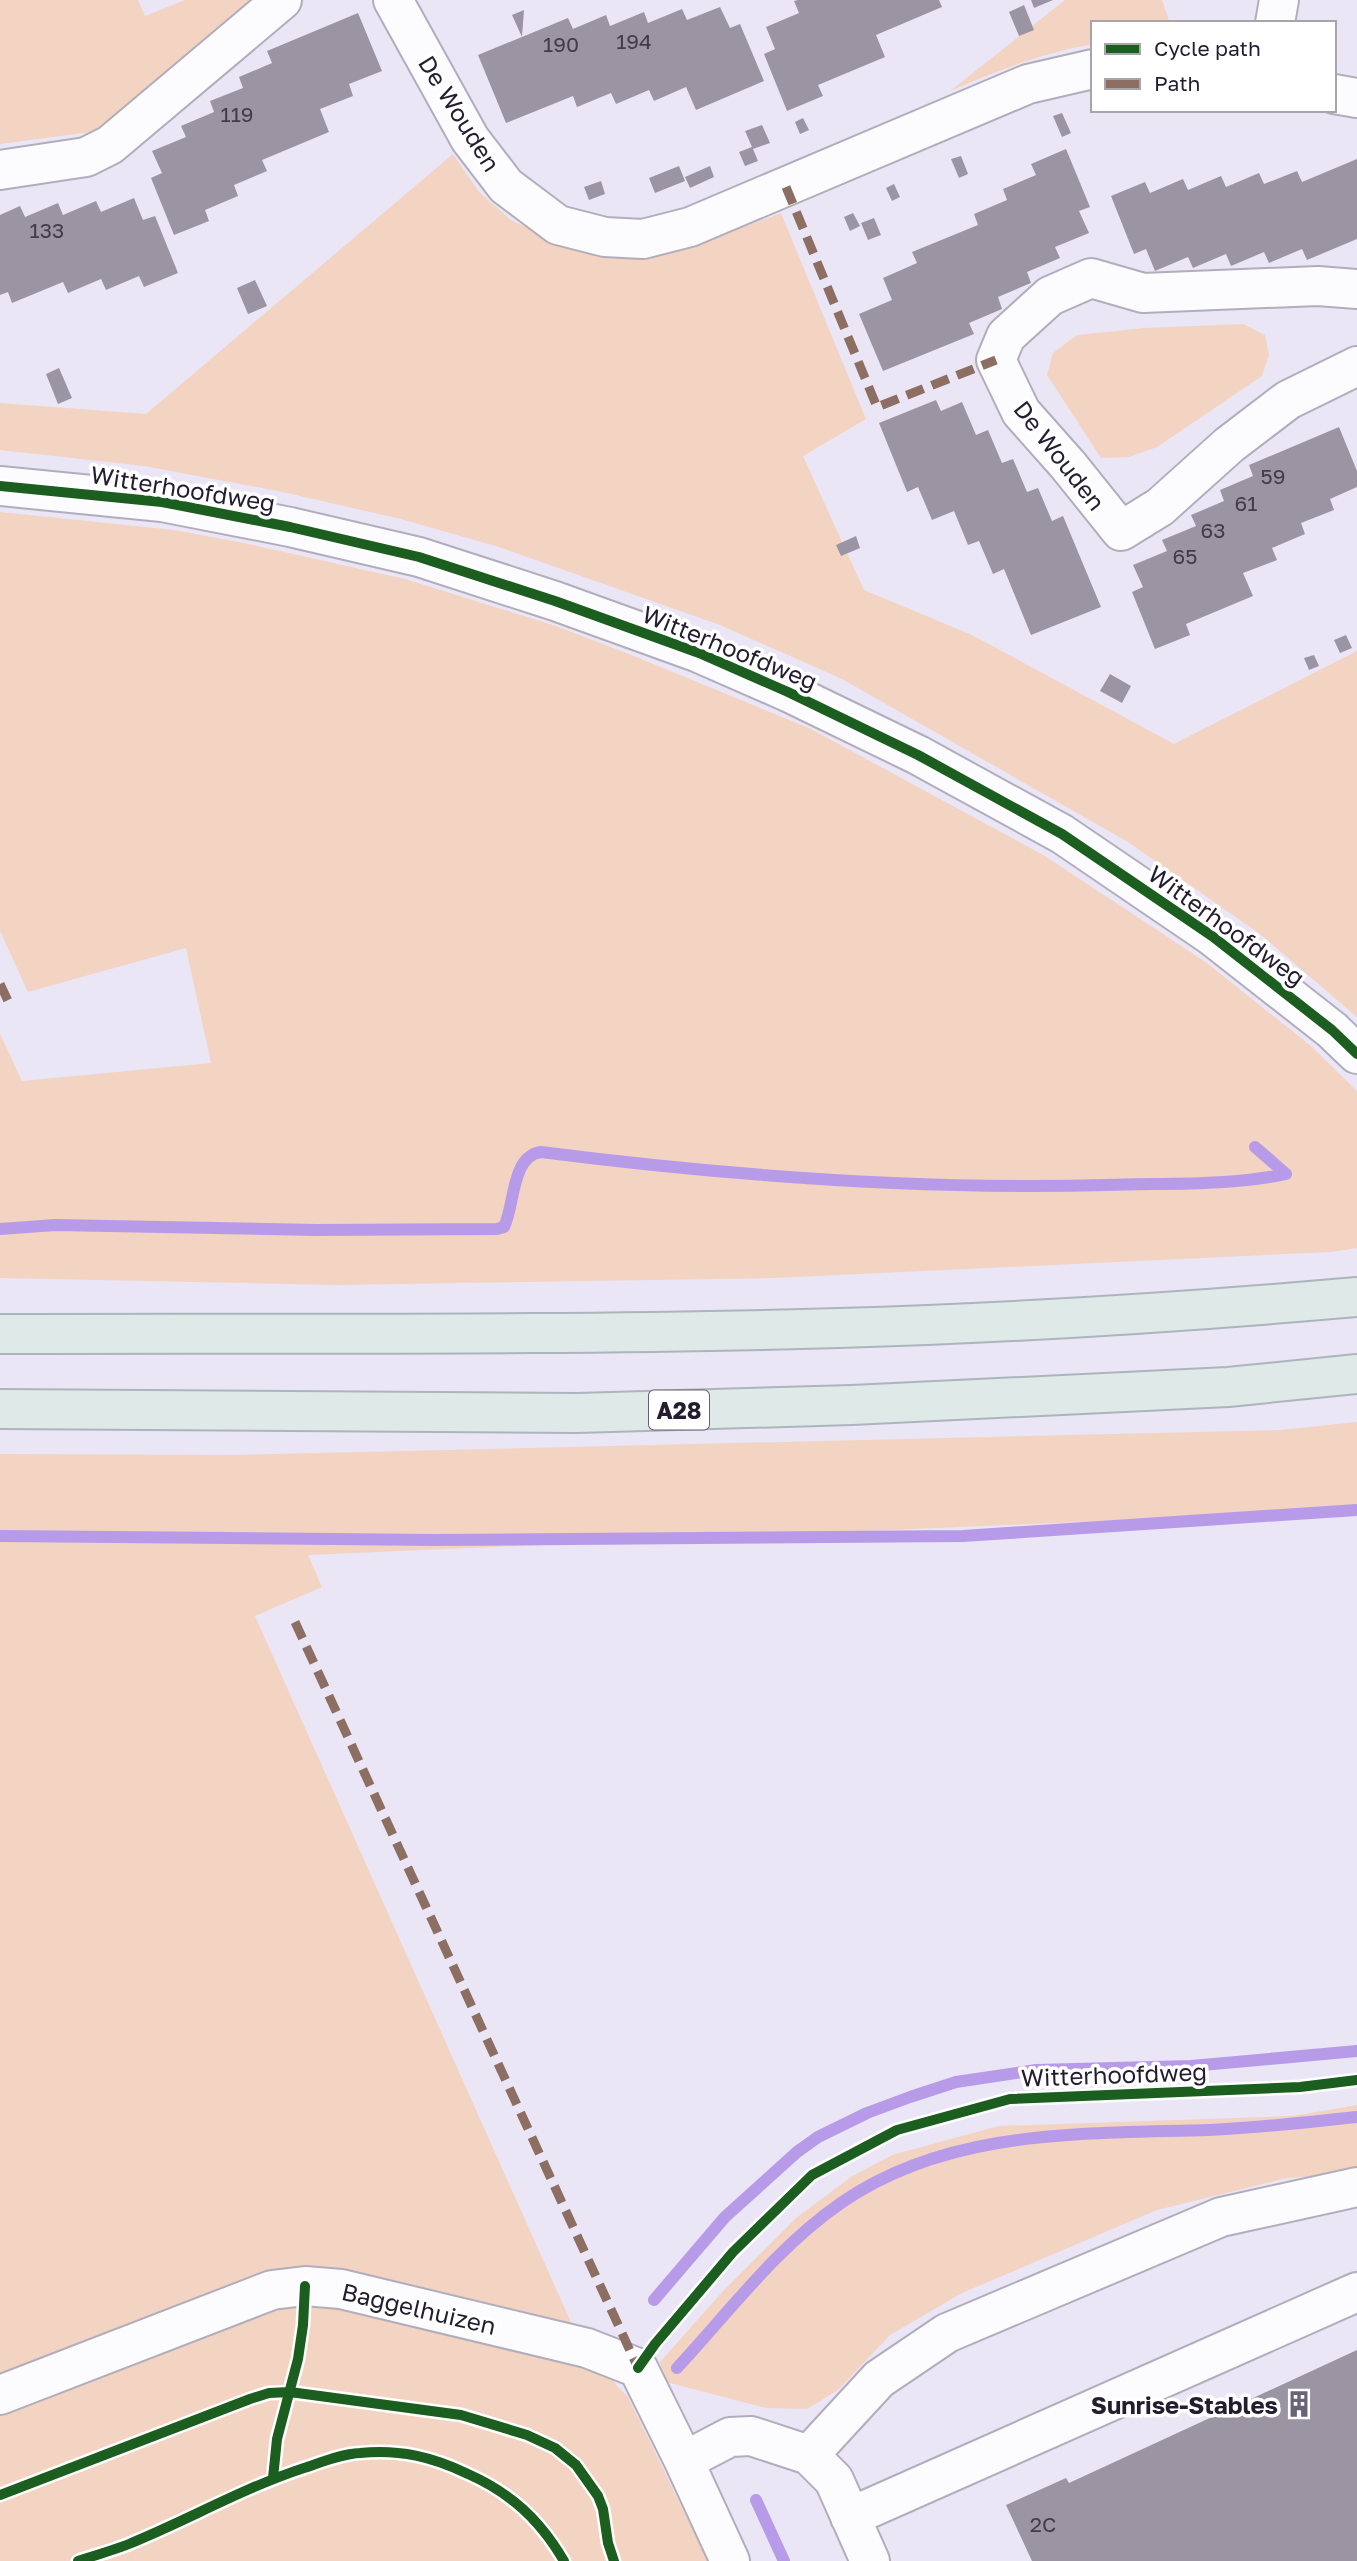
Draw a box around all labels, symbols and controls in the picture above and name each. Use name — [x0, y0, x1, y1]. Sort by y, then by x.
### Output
legend — [1091, 21, 1336, 112]
house number: 194 — [616, 28, 652, 54]
house number: 190 — [543, 31, 579, 57]
text: Cycle path — [1154, 35, 1261, 61]
street label: De Wouden — [413, 50, 507, 176]
text: Path — [1154, 70, 1201, 96]
house number: 119 — [220, 101, 254, 127]
house number: 133 — [30, 217, 64, 243]
street label: De Wouden — [1008, 394, 1112, 516]
street label: Witterhoofdweg — [89, 459, 277, 517]
house number: 59 — [1261, 463, 1285, 489]
house number: 61 — [1235, 490, 1257, 516]
house number: 63 — [1201, 517, 1226, 543]
house number: 65 — [1173, 543, 1197, 569]
street label: Witterhoofdweg — [638, 599, 822, 695]
street label: Witterhoofdweg — [1143, 859, 1311, 991]
road number: A28 — [649, 1390, 709, 1429]
street label: Witterhoofdweg — [1020, 2056, 1208, 2092]
street label: Baggelhuizen — [339, 2276, 499, 2340]
building icon: Sunrise-Stables — [1284, 2389, 1314, 2419]
place label: Sunrise-Stables — [1091, 2390, 1278, 2419]
house number: 2C — [1030, 2511, 1056, 2537]

